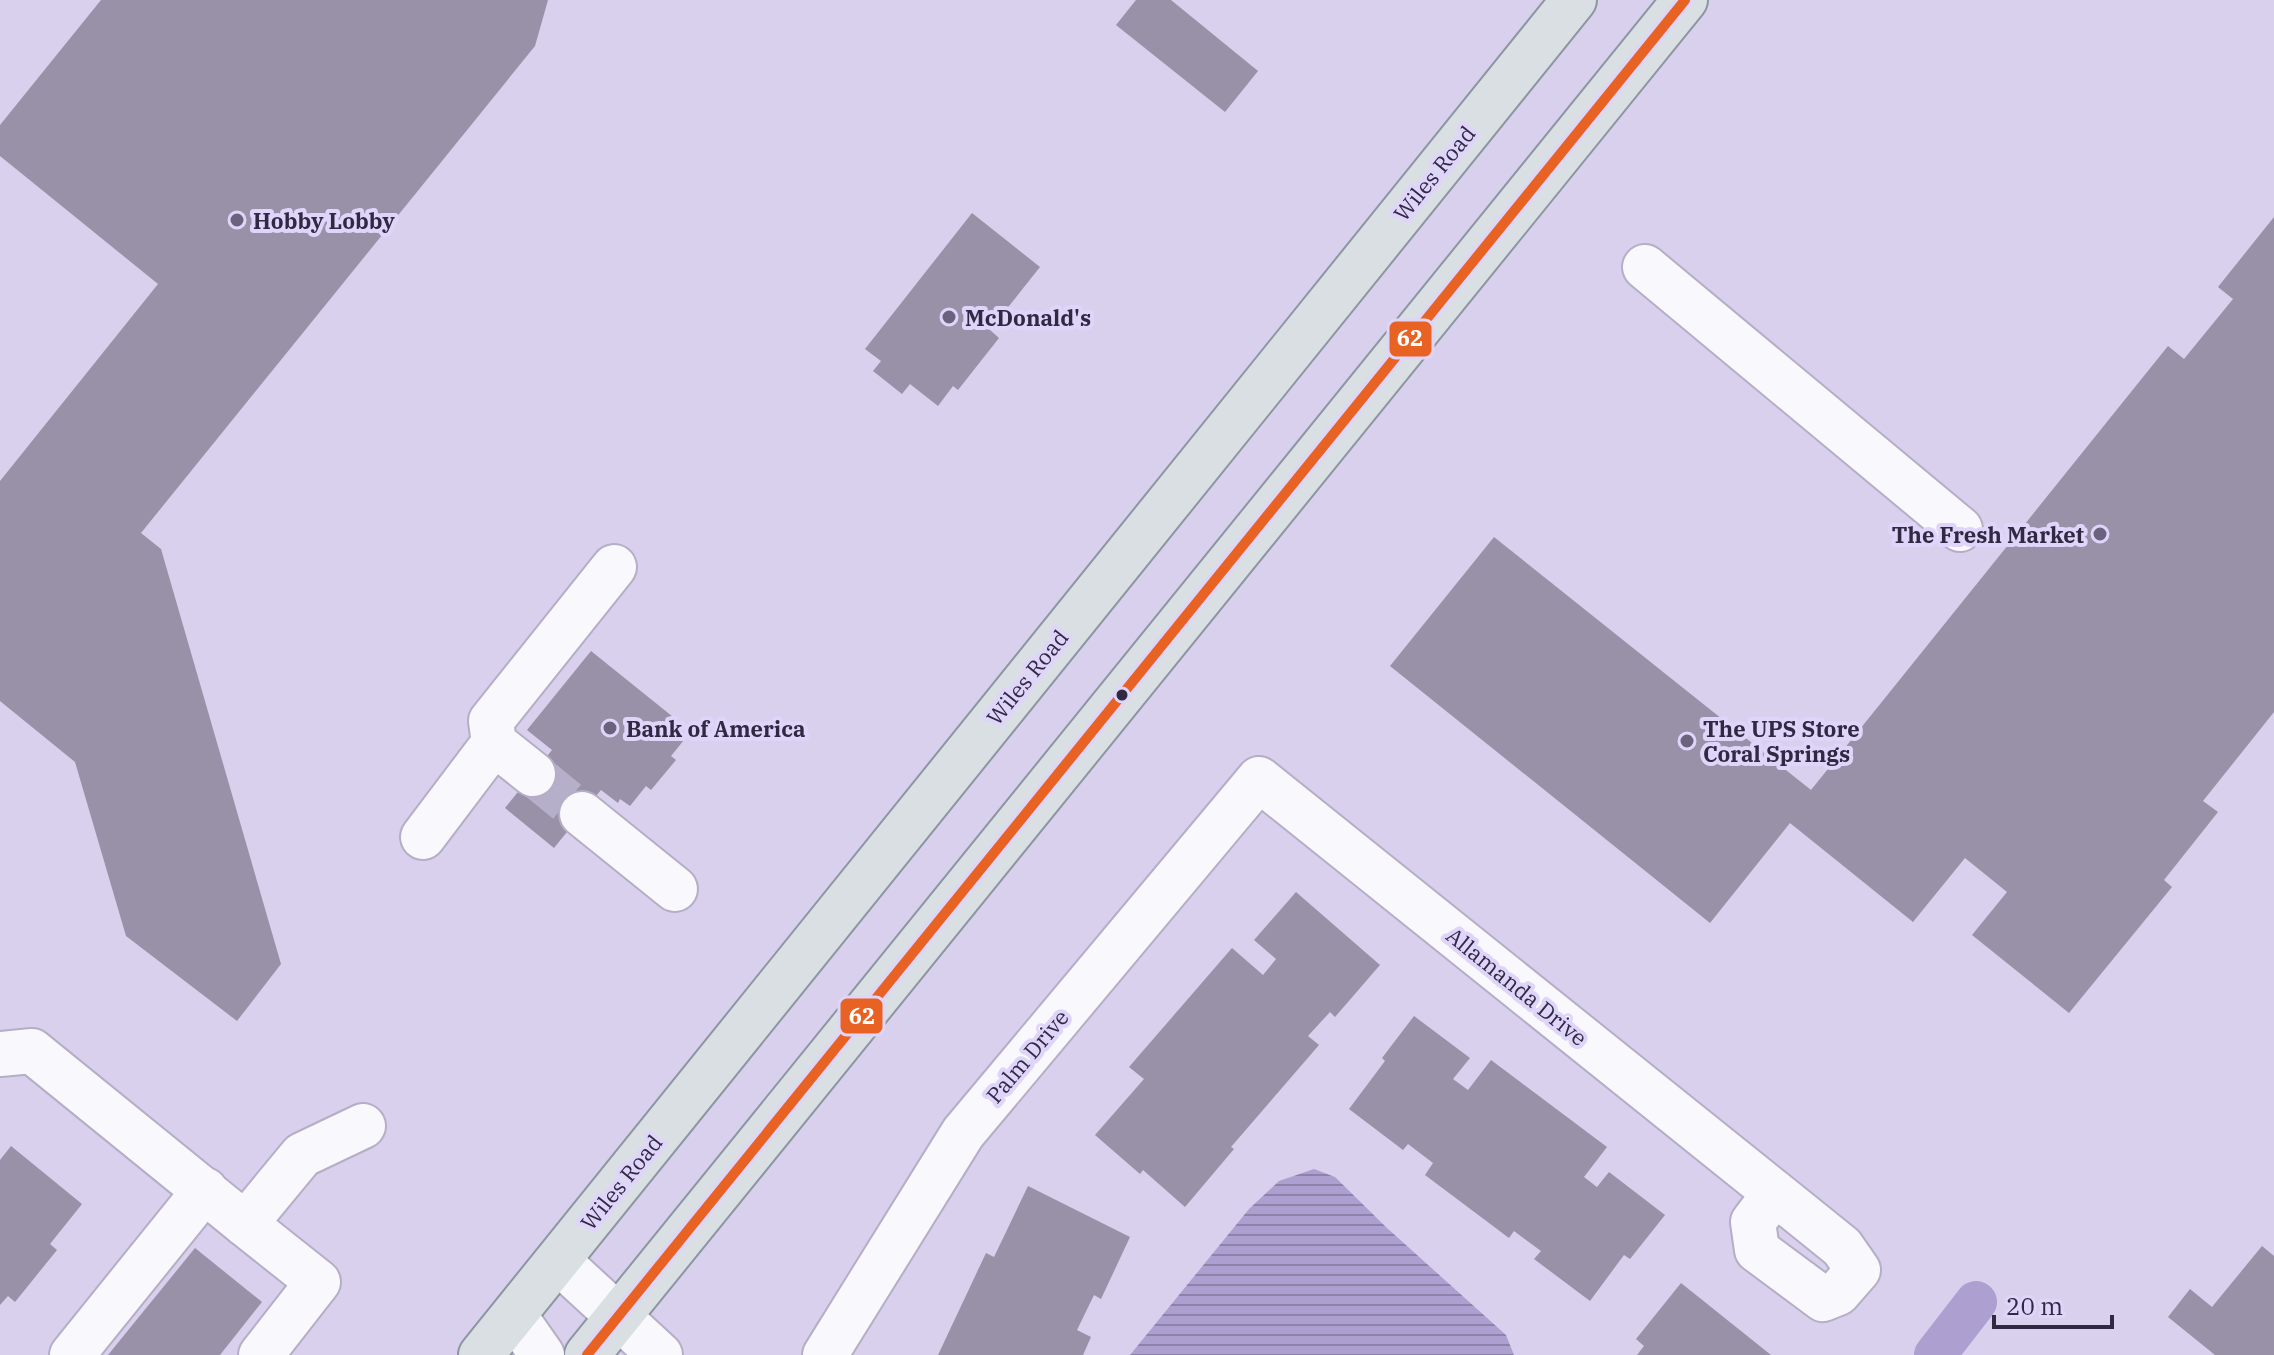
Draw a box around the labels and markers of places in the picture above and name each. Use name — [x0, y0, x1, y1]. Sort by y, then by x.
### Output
place label: Hobby Lobby — [253, 206, 395, 235]
marker: Hobby Lobby — [228, 211, 246, 229]
place label: McDonald's — [965, 303, 1091, 332]
marker: McDonald's — [940, 308, 958, 326]
place label: The Fresh Market — [1892, 520, 2084, 549]
marker: The Fresh Market — [2091, 525, 2109, 543]
unlabelled marker — [1114, 687, 1130, 703]
place label: Bank of America — [626, 714, 805, 743]
place label: The UPS Store Coral Springs — [1703, 714, 1860, 768]
marker: Bank of America — [601, 719, 619, 737]
marker: The UPS Store Coral Springs — [1678, 732, 1696, 750]

